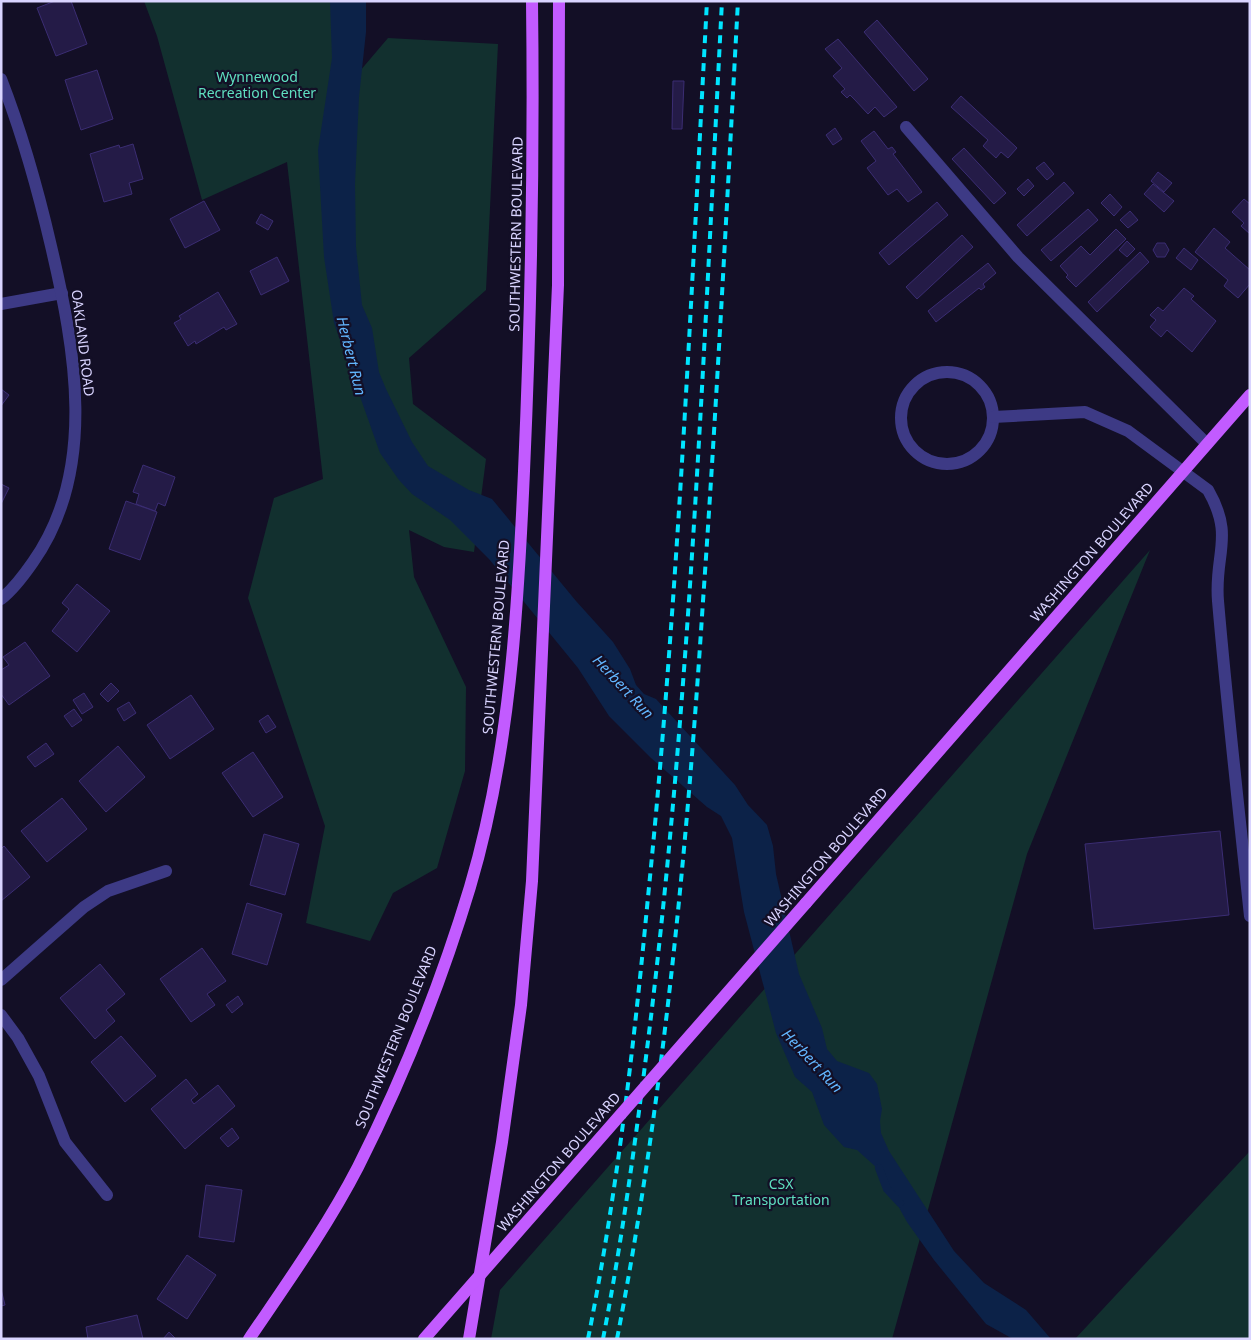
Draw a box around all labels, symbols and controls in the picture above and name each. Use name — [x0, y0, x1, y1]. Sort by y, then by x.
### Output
park label: Wynnewood Recreation Center — [198, 67, 316, 102]
street label: SOUTHWESTERN BOULEVARD — [504, 136, 527, 332]
street label: OAKLAND ROAD — [68, 288, 99, 397]
water label: Herbert Run — [333, 314, 371, 397]
street label: WASHINGTON BOULEVARD — [1026, 478, 1157, 625]
street label: SOUTHWESTERN BOULEVARD — [478, 539, 513, 735]
water label: Herbert Run — [589, 650, 659, 723]
street label: WASHINGTON BOULEVARD — [760, 783, 891, 930]
street label: SOUTHWESTERN BOULEVARD — [350, 943, 441, 1131]
water label: Herbert Run — [778, 1024, 848, 1097]
street label: WASHINGTON BOULEVARD — [493, 1088, 624, 1235]
park label: CSX Transportation — [732, 1174, 830, 1209]

